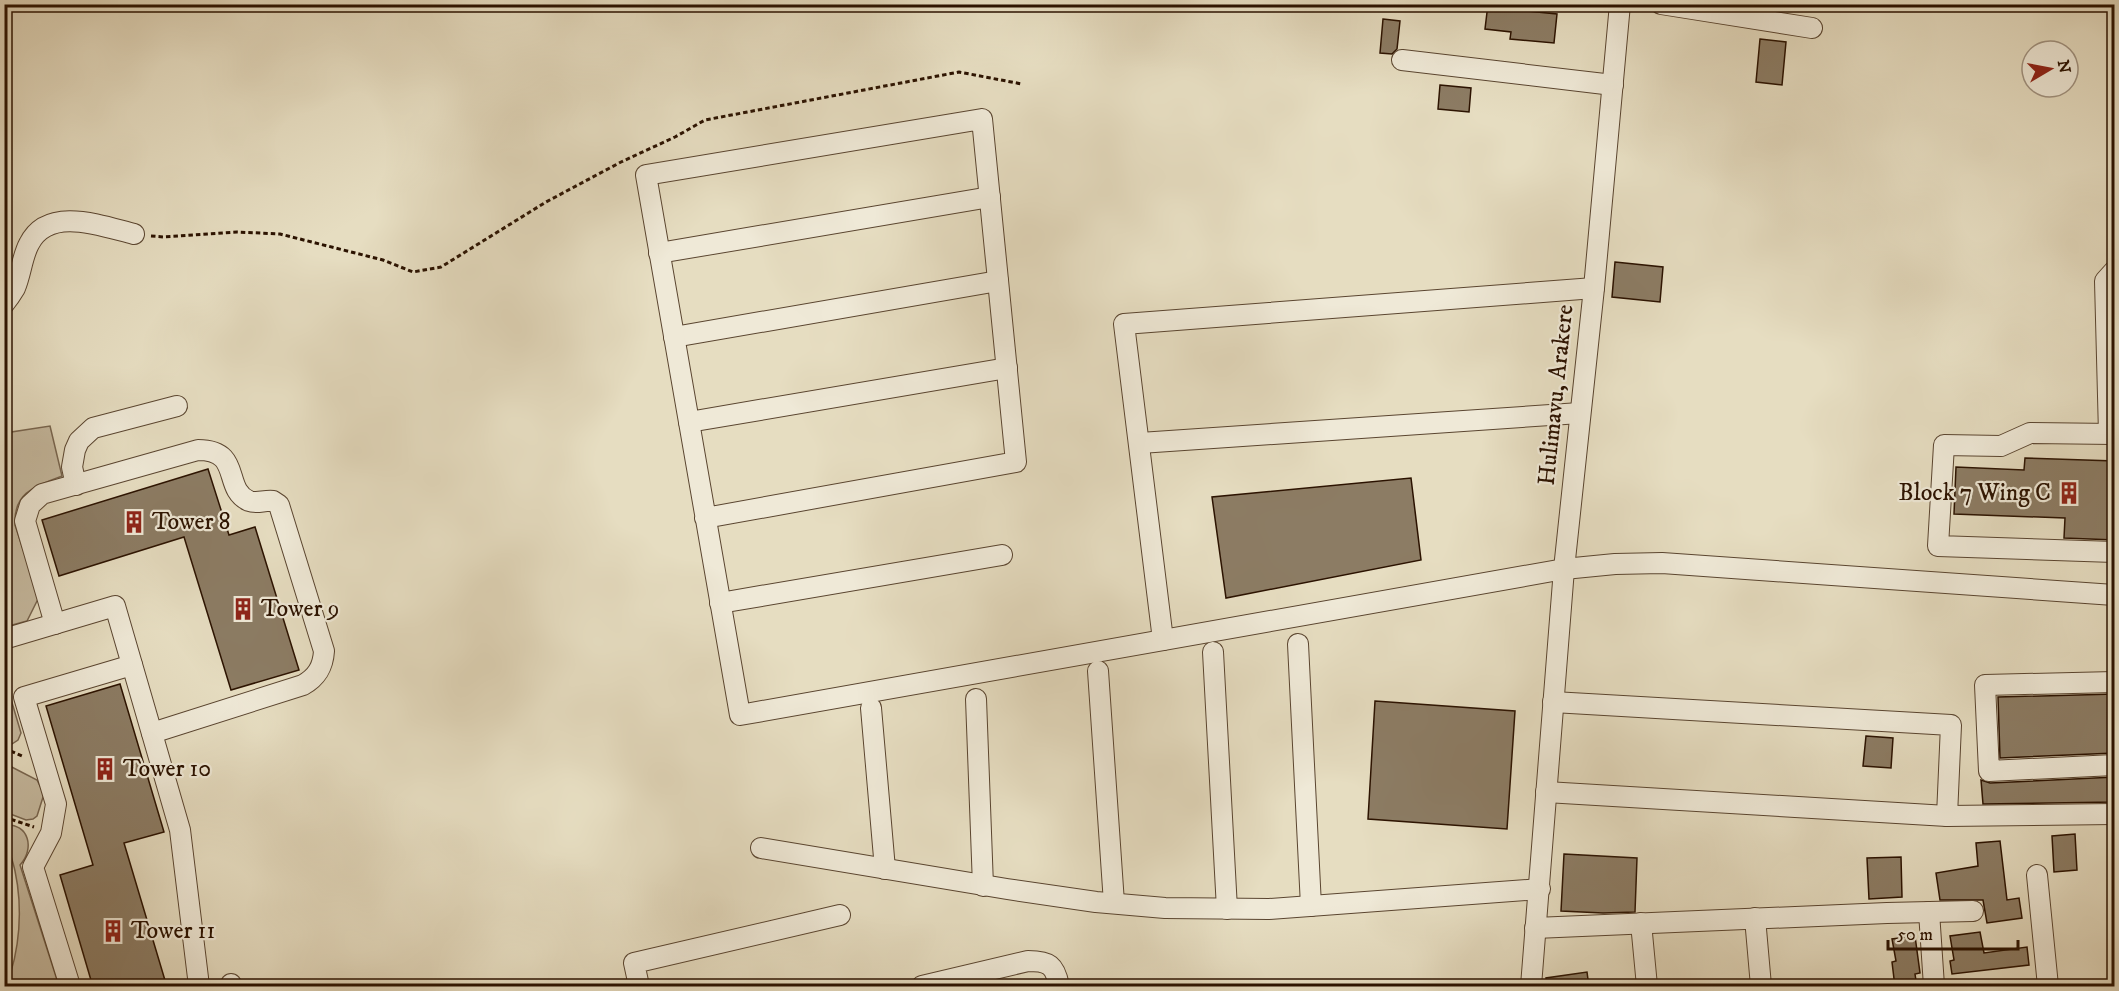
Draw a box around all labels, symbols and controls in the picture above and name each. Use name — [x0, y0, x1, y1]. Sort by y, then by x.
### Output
north arrow — [2020, 39, 2080, 99]
text: N — [2053, 58, 2075, 75]
street label: Hulimavu, Arakere — [1532, 303, 1580, 487]
place label: Block 7 Wing C — [1898, 478, 2051, 508]
building icon: Block 7 Wing C — [2056, 480, 2082, 506]
place label: Tower 8 — [152, 507, 231, 537]
building icon: Tower 8 — [121, 509, 147, 535]
place label: Tower 9 — [261, 594, 340, 624]
building icon: Tower 9 — [230, 596, 256, 622]
place label: Tower 10 — [123, 754, 211, 784]
building icon: Tower 10 — [92, 756, 118, 782]
scale bar — [1888, 913, 2018, 951]
place label: Tower 11 — [131, 916, 215, 946]
building icon: Tower 11 — [100, 918, 126, 944]
text: 50 m — [1897, 924, 1933, 946]

